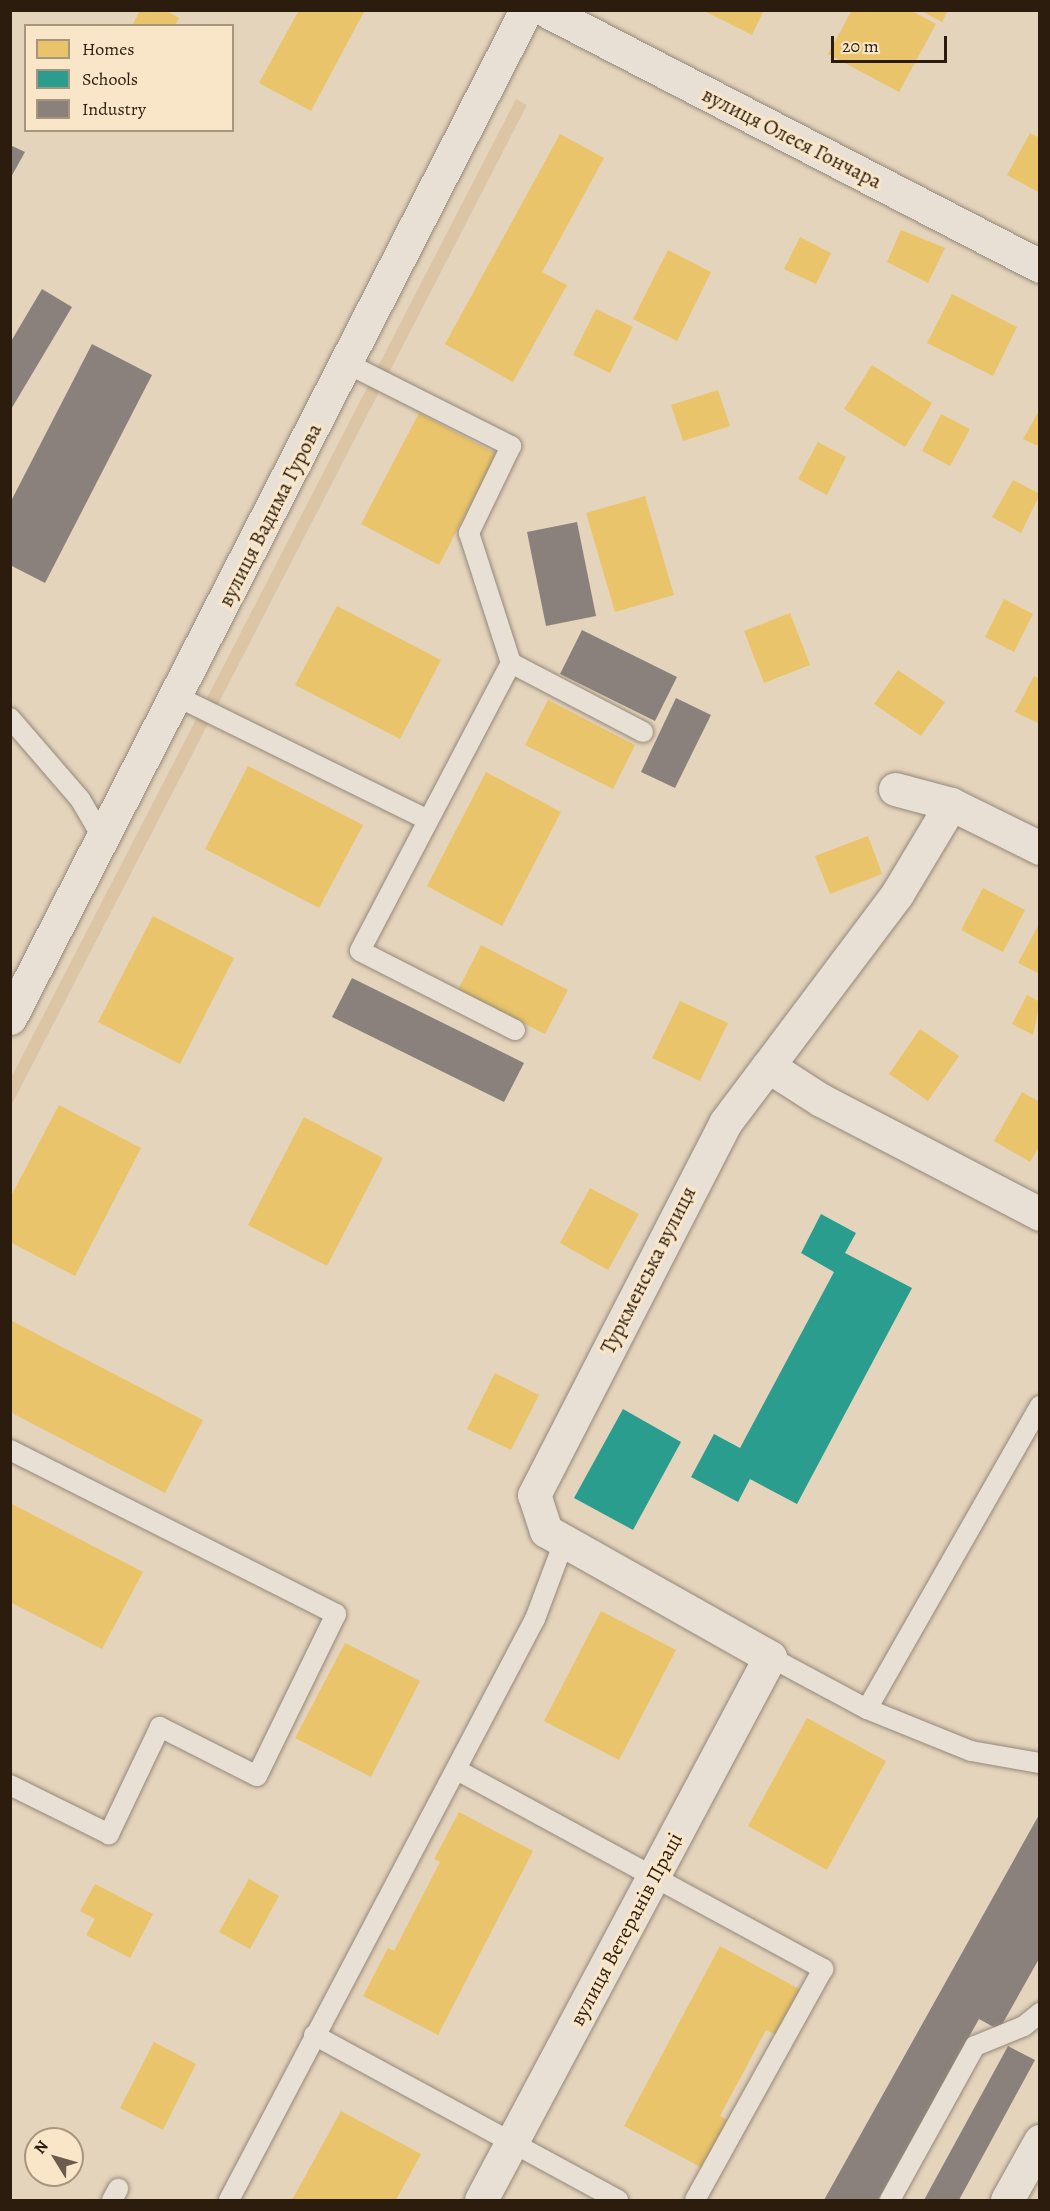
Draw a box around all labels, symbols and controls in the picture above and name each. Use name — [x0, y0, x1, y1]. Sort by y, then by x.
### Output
legend — [24, 24, 234, 132]
scale bar — [834, 24, 950, 62]
text: 20 m — [842, 34, 879, 58]
text: Homes — [82, 37, 134, 61]
text: Schools — [82, 67, 138, 91]
street label: вулиця Олеся Гончара — [698, 82, 886, 194]
text: Industry — [82, 97, 146, 121]
street label: вулиця Вадима Гурова — [213, 419, 327, 611]
street label: Туркменська вулиця — [595, 1182, 701, 1358]
street label: вулиця Ветеранів Праці — [564, 1828, 688, 2030]
north arrow — [24, 2127, 84, 2187]
text: N — [29, 2136, 54, 2159]

